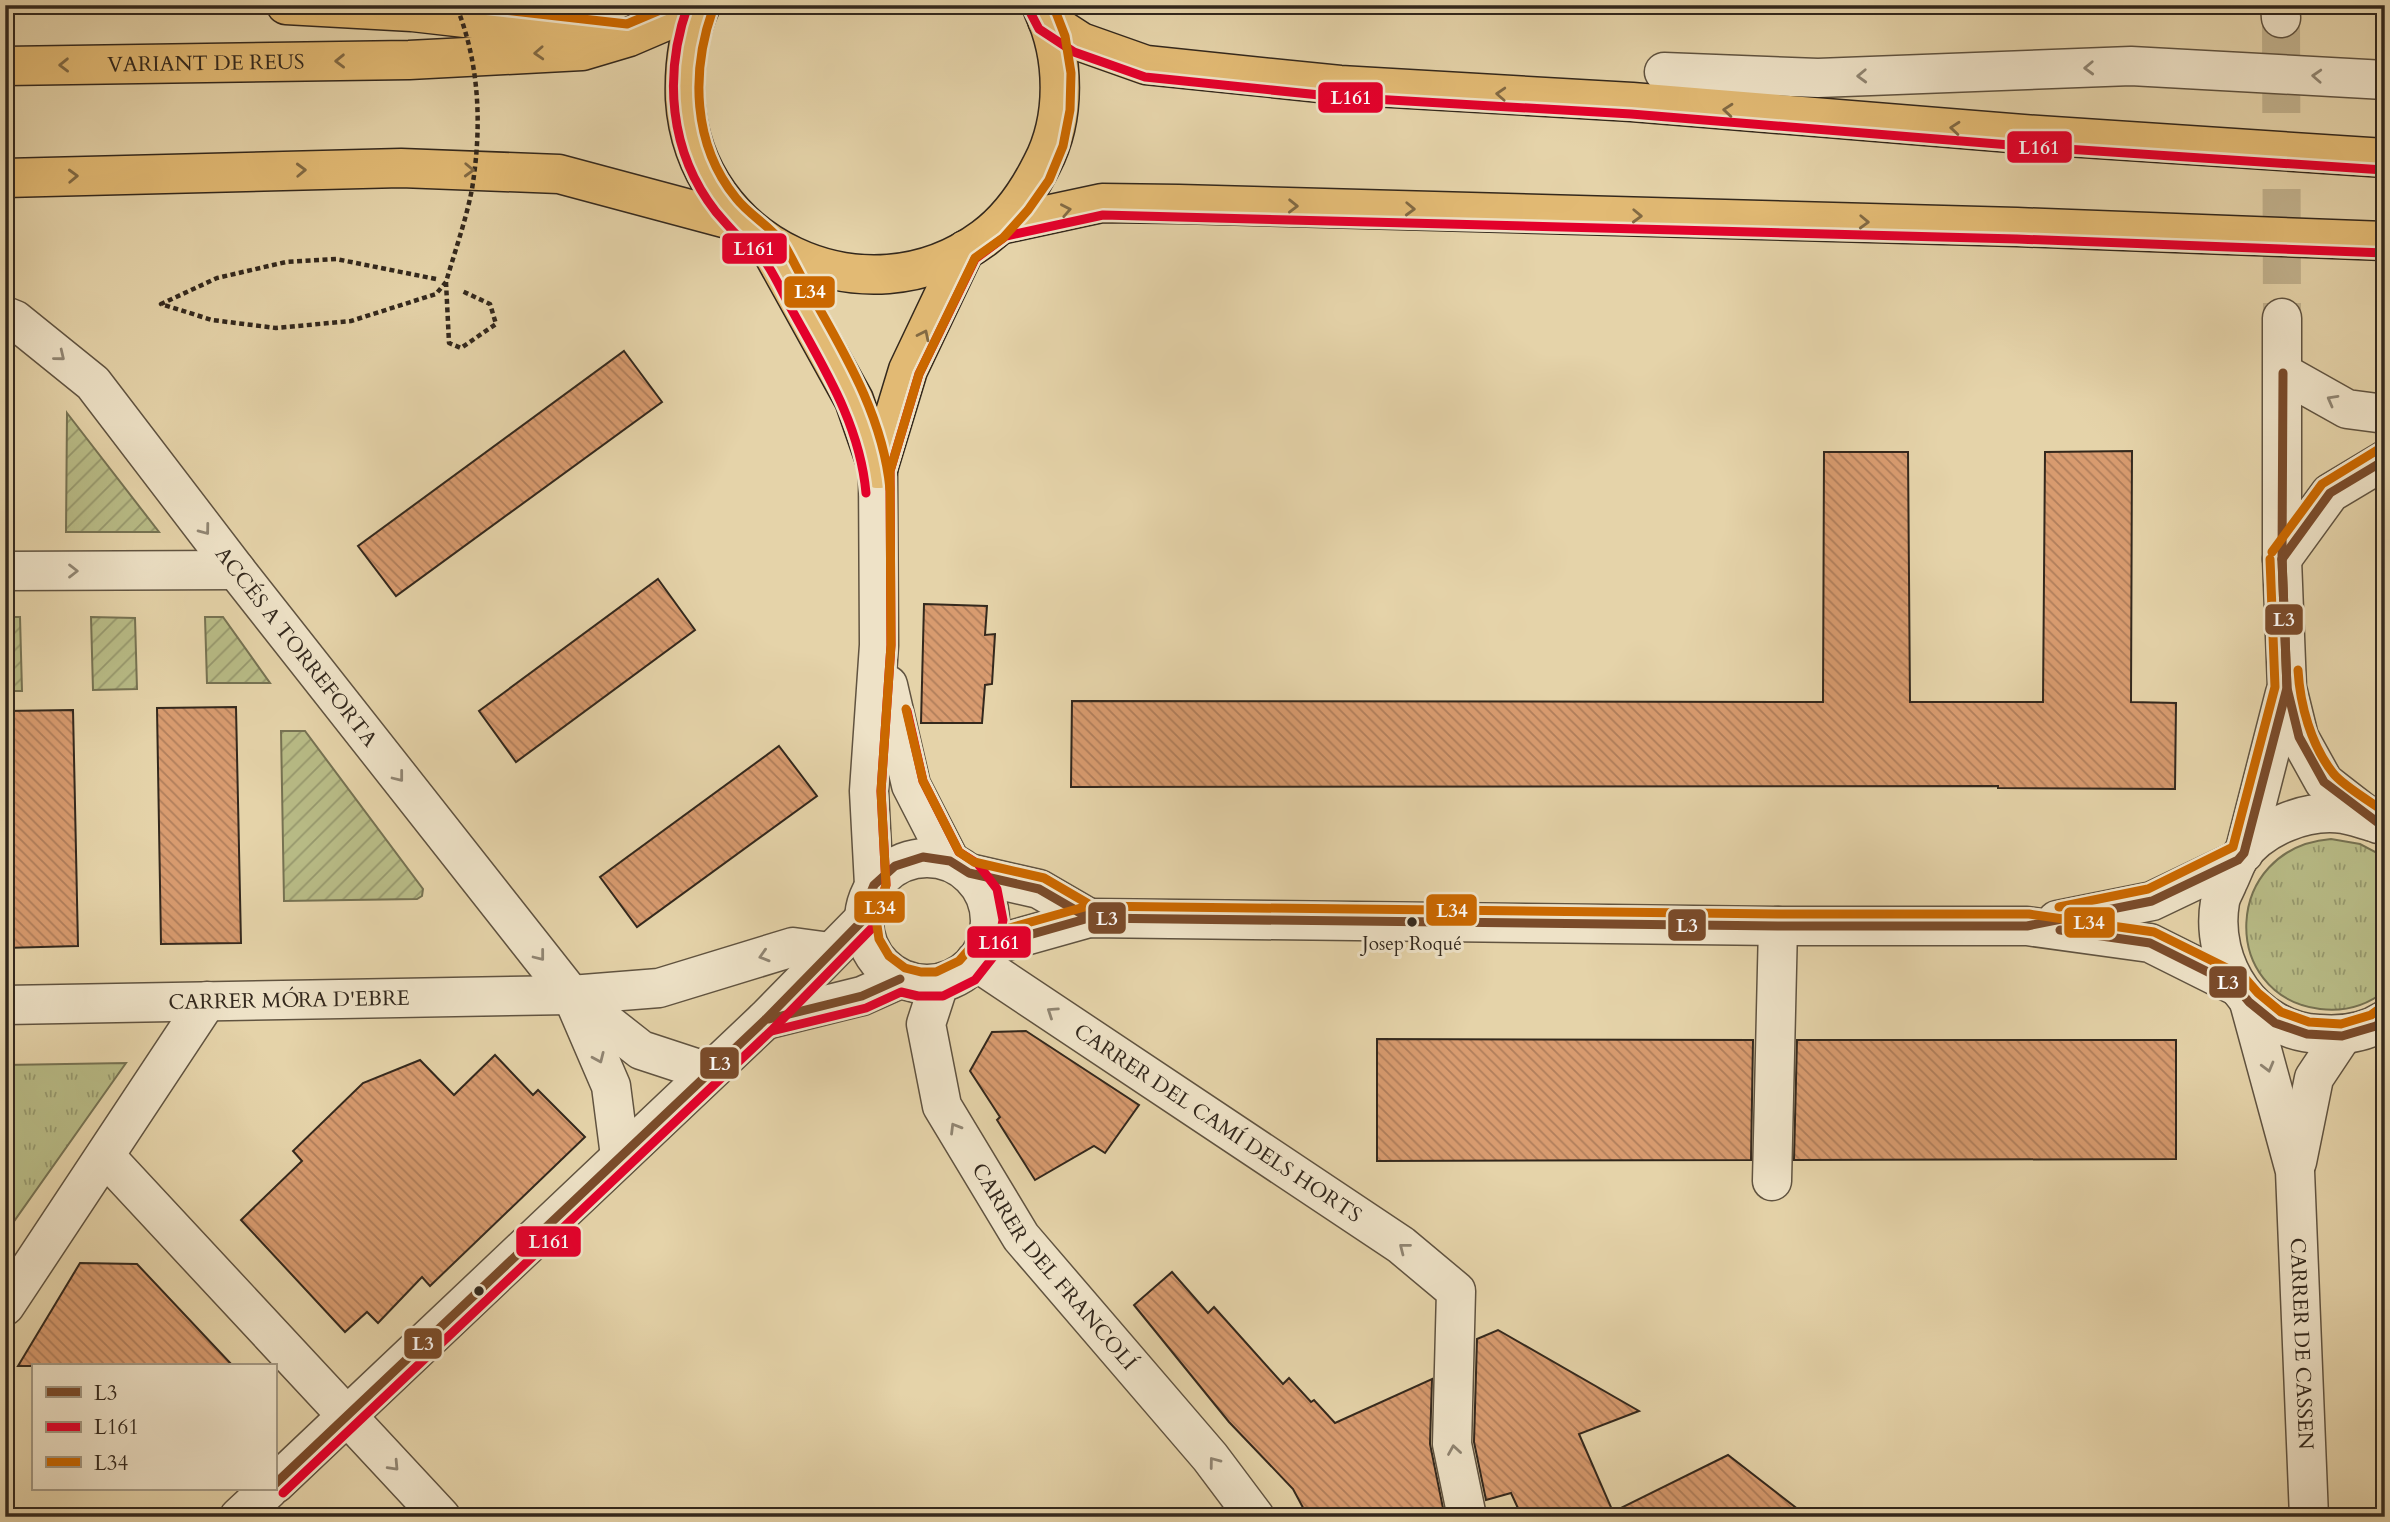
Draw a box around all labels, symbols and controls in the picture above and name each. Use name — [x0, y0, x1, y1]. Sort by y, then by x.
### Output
one-way arrow — [533, 46, 544, 61]
street label: VARIANT DE REUS — [107, 47, 305, 79]
one-way arrow — [335, 53, 345, 69]
one-way arrow — [58, 57, 69, 73]
one-way arrow — [2084, 60, 2095, 75]
one-way arrow — [1856, 69, 1867, 84]
one-way arrow — [2311, 69, 2322, 84]
line badge: L161 — [1317, 81, 1384, 114]
text: L161 — [1330, 85, 1372, 111]
one-way arrow — [1495, 87, 1506, 102]
one-way arrow — [1722, 103, 1733, 118]
one-way arrow — [1949, 121, 1960, 136]
line badge: L161 — [2006, 130, 2073, 164]
text: L161 — [2018, 135, 2060, 161]
one-way arrow — [296, 163, 307, 178]
one-way arrow — [464, 163, 475, 178]
one-way arrow — [68, 169, 79, 184]
one-way arrow — [1288, 198, 1299, 214]
one-way arrow — [1404, 202, 1415, 217]
one-way arrow — [1060, 203, 1072, 218]
one-way arrow — [1632, 208, 1643, 223]
one-way arrow — [1859, 215, 1870, 230]
line badge: L161 — [721, 232, 788, 265]
text: L161 — [733, 236, 775, 262]
line badge: L34 — [783, 275, 836, 309]
text: L34 — [794, 279, 826, 305]
one-way arrow — [916, 330, 930, 342]
one-way arrow — [52, 348, 65, 361]
one-way arrow — [2326, 395, 2339, 409]
one-way arrow — [197, 522, 210, 535]
street label: ACCÉS A TORREFORTA — [209, 540, 384, 753]
one-way arrow — [69, 563, 79, 579]
line badge: L3 — [2264, 603, 2304, 636]
text: L3 — [2273, 607, 2295, 633]
one-way arrow — [391, 769, 404, 782]
line badge: L34 — [853, 890, 906, 924]
line badge: L34 — [1425, 893, 1478, 927]
text: L34 — [864, 895, 896, 921]
text: L34 — [1436, 898, 1468, 924]
line badge: L3 — [1087, 901, 1127, 935]
text: L3 — [1096, 906, 1118, 932]
line badge: L34 — [2063, 906, 2116, 939]
line badge: L3 — [1667, 908, 1707, 942]
text: L34 — [2073, 910, 2105, 936]
text: L3 — [1676, 913, 1698, 939]
marker: Josep Roqué — [1405, 915, 1419, 929]
line badge: L161 — [966, 925, 1032, 959]
text: L161 — [978, 930, 1020, 956]
place label: Josep Roqué — [1359, 931, 1462, 957]
one-way arrow — [532, 948, 545, 960]
one-way arrow — [758, 948, 771, 962]
line badge: L3 — [2208, 965, 2248, 999]
text: L3 — [2217, 970, 2239, 996]
street label: CARRER MÓRA D'EBRE — [168, 983, 410, 1017]
one-way arrow — [1047, 1008, 1060, 1020]
street label: CARRER DEL CAMÍ DELS HORTS — [1068, 1016, 1368, 1229]
line badge: L3 — [699, 1046, 740, 1080]
one-way arrow — [590, 1051, 604, 1063]
text: L3 — [709, 1051, 731, 1077]
one-way arrow — [2260, 1061, 2274, 1073]
one-way arrow — [951, 1123, 964, 1136]
street label: CARRER DEL FRANCOLÍ — [965, 1157, 1143, 1376]
line badge: L161 — [515, 1225, 582, 1258]
text: L161 — [528, 1229, 570, 1255]
street label: CARRER DE CASSEN — [2283, 1237, 2321, 1450]
one-way arrow — [1399, 1243, 1411, 1256]
unlabelled marker — [472, 1284, 486, 1298]
line badge: L3 — [403, 1327, 443, 1360]
text: L3 — [412, 1331, 434, 1357]
legend — [32, 1364, 276, 1490]
text: L3 — [94, 1379, 117, 1408]
text: L161 — [94, 1413, 139, 1442]
one-way arrow — [1446, 1444, 1461, 1456]
text: L34 — [94, 1449, 128, 1478]
one-way arrow — [1209, 1457, 1222, 1470]
one-way arrow — [386, 1458, 398, 1471]

